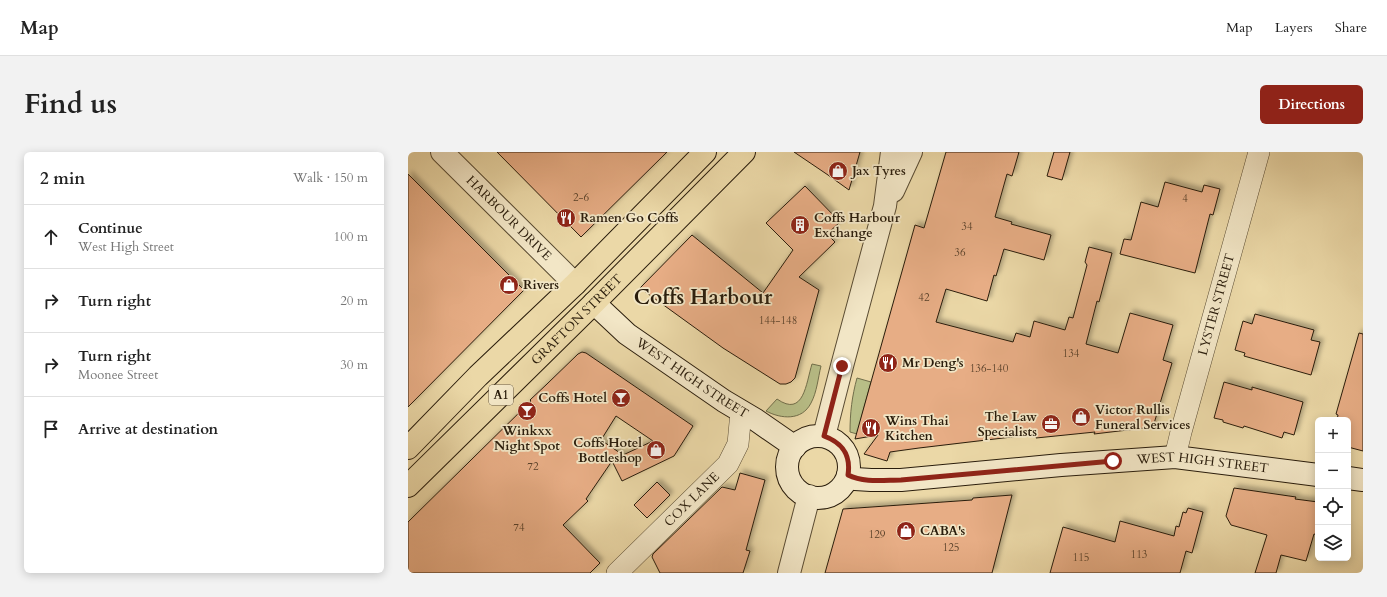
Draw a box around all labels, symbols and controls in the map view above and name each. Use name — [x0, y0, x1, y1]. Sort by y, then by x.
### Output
text: Map — [20, 15, 59, 41]
text: Map — [1226, 18, 1253, 37]
text: Layers — [1275, 18, 1313, 37]
text: Share — [1335, 18, 1367, 37]
text: Find us — [24, 85, 117, 123]
button: Directions — [1260, 85, 1363, 124]
shop icon: Jax Tyres — [827, 160, 849, 182]
place label: Jax Tyres — [850, 162, 906, 180]
text: 2 min — [40, 167, 85, 190]
text: Walk · 150 m — [293, 169, 368, 187]
street label: HARBOUR DRIVE — [462, 172, 556, 265]
house number: 2-6 — [573, 190, 589, 205]
house number: 4 — [1182, 191, 1188, 206]
restaurant icon: Ramen Go Coffs — [555, 207, 577, 229]
place label: Ramen Go Coffs — [580, 209, 679, 227]
place label: Coffs Harbour Exchange — [814, 209, 901, 242]
building icon: Coffs Harbour Exchange — [789, 214, 811, 236]
text: Continue — [78, 218, 143, 238]
house number: 34 — [961, 219, 973, 234]
icon: ahead — [40, 226, 62, 248]
text: 100 m — [334, 228, 368, 246]
text: West High Street — [78, 238, 174, 256]
house number: 36 — [954, 245, 966, 260]
street label: LYSTER STREET — [1194, 251, 1239, 357]
street label: GRAFTON STREET — [527, 270, 627, 369]
shop icon: Rivers — [498, 274, 520, 296]
place label: Rivers — [523, 276, 559, 294]
district label: Coffs Harbour — [634, 283, 773, 312]
icon: right — [40, 290, 62, 312]
house number: 42 — [918, 290, 930, 305]
text: Turn right — [78, 291, 151, 311]
text: 20 m — [340, 292, 368, 310]
house number: 144-148 — [759, 313, 797, 328]
street label: WEST HIGH STREET — [631, 333, 752, 423]
text: Turn right — [78, 346, 151, 366]
house number: 134 — [1063, 346, 1080, 361]
restaurant icon: Mr Deng's — [877, 352, 899, 374]
icon: right — [40, 354, 62, 376]
place label: Mr Deng's — [902, 354, 964, 372]
text: 30 m — [340, 356, 368, 374]
route end — [833, 357, 851, 375]
house number: 136-140 — [970, 361, 1009, 376]
text: Moonee Street — [78, 366, 158, 384]
road number: A1 — [489, 385, 513, 405]
bar icon: Coffs Hotel — [610, 387, 632, 409]
place label: Coffs Hotel — [538, 389, 607, 407]
bar icon: Winkxx Night Spot — [516, 400, 538, 422]
place label: Victor Rullis Funeral Services — [1095, 401, 1191, 434]
shop icon: Victor Rullis Funeral Services — [1070, 406, 1092, 428]
place label: The Law Specialists — [978, 408, 1037, 441]
place label: Wins Thai Kitchen — [884, 412, 949, 445]
office icon: The Law Specialists — [1040, 413, 1062, 435]
restaurant icon: Wins Thai Kitchen — [860, 417, 882, 439]
map controls — [1315, 417, 1351, 561]
button: + — [1315, 417, 1351, 453]
icon: arrive — [40, 418, 62, 440]
text: Arrive at destination — [78, 419, 218, 439]
place label: Winkxx Night Spot — [494, 422, 560, 455]
place label: Coffs Hotel Bottleshop — [573, 434, 642, 467]
shop icon: Coffs Hotel Bottleshop — [645, 439, 667, 461]
street label: WEST HIGH STREET — [1135, 448, 1270, 478]
route start — [1104, 452, 1122, 470]
button: − — [1315, 453, 1351, 489]
house number: 72 — [527, 459, 539, 474]
street label: COX LANE — [660, 468, 724, 531]
button: locate — [1315, 489, 1351, 525]
house number: 74 — [513, 520, 525, 535]
shop icon: CABA's — [895, 520, 917, 542]
place label: CABA's — [920, 522, 966, 540]
button: layers — [1315, 525, 1351, 561]
house number: 129 — [869, 527, 886, 542]
house number: 125 — [943, 540, 959, 555]
house number: 113 — [1131, 547, 1148, 562]
house number: 115 — [1073, 550, 1089, 565]

